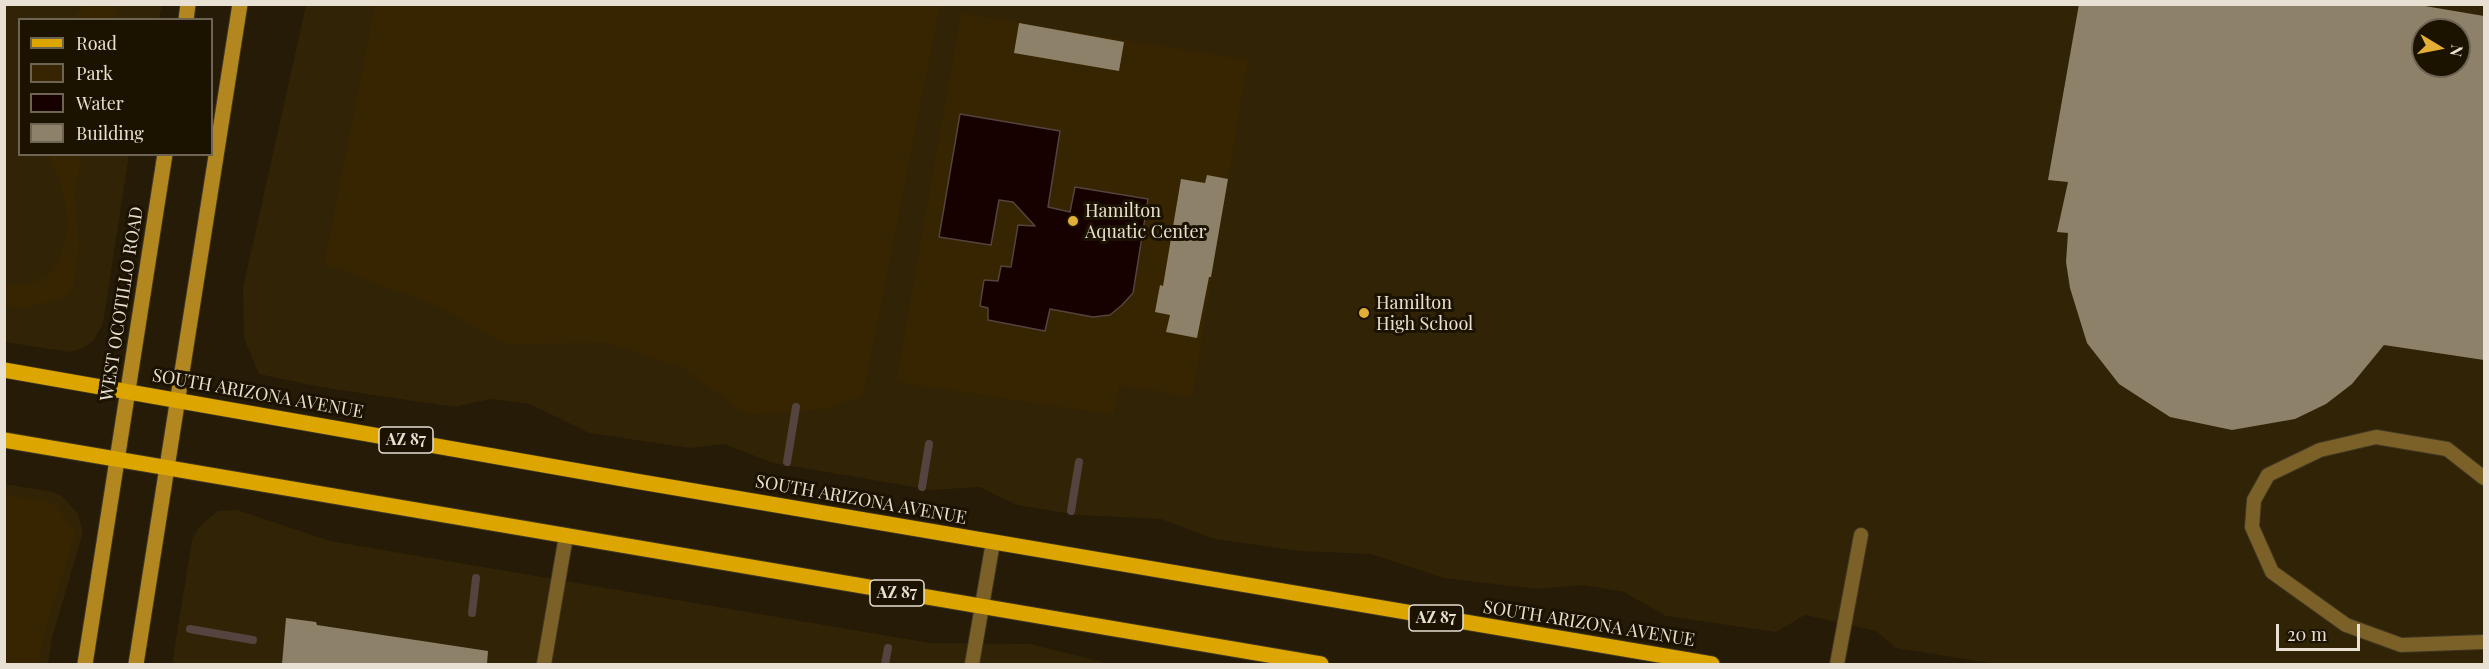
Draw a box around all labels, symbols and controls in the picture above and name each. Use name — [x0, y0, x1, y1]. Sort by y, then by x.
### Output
legend — [18, 18, 213, 156]
north arrow — [2411, 18, 2471, 78]
text: Road — [76, 31, 117, 55]
text: N — [2446, 43, 2469, 58]
text: Park — [76, 61, 113, 85]
text: Water — [76, 91, 124, 115]
text: Building — [76, 121, 144, 145]
place label: Hamilton Aquatic Center — [1085, 200, 1206, 242]
street label: WEST OCOTILLO ROAD — [96, 205, 148, 403]
marker: Hamilton Aquatic Center — [1066, 214, 1080, 228]
place label: Hamilton High School — [1376, 292, 1473, 334]
marker: Hamilton High School — [1357, 306, 1371, 320]
street label: SOUTH ARIZONA AVENUE — [151, 365, 365, 423]
road number: AZ 87 — [379, 427, 433, 453]
street label: SOUTH ARIZONA AVENUE — [754, 471, 968, 529]
road number: AZ 87 — [870, 580, 924, 606]
street label: SOUTH ARIZONA AVENUE — [1482, 597, 1696, 651]
road number: AZ 87 — [1409, 605, 1463, 631]
scale bar — [2279, 612, 2363, 650]
text: 20 m — [2287, 622, 2327, 646]

